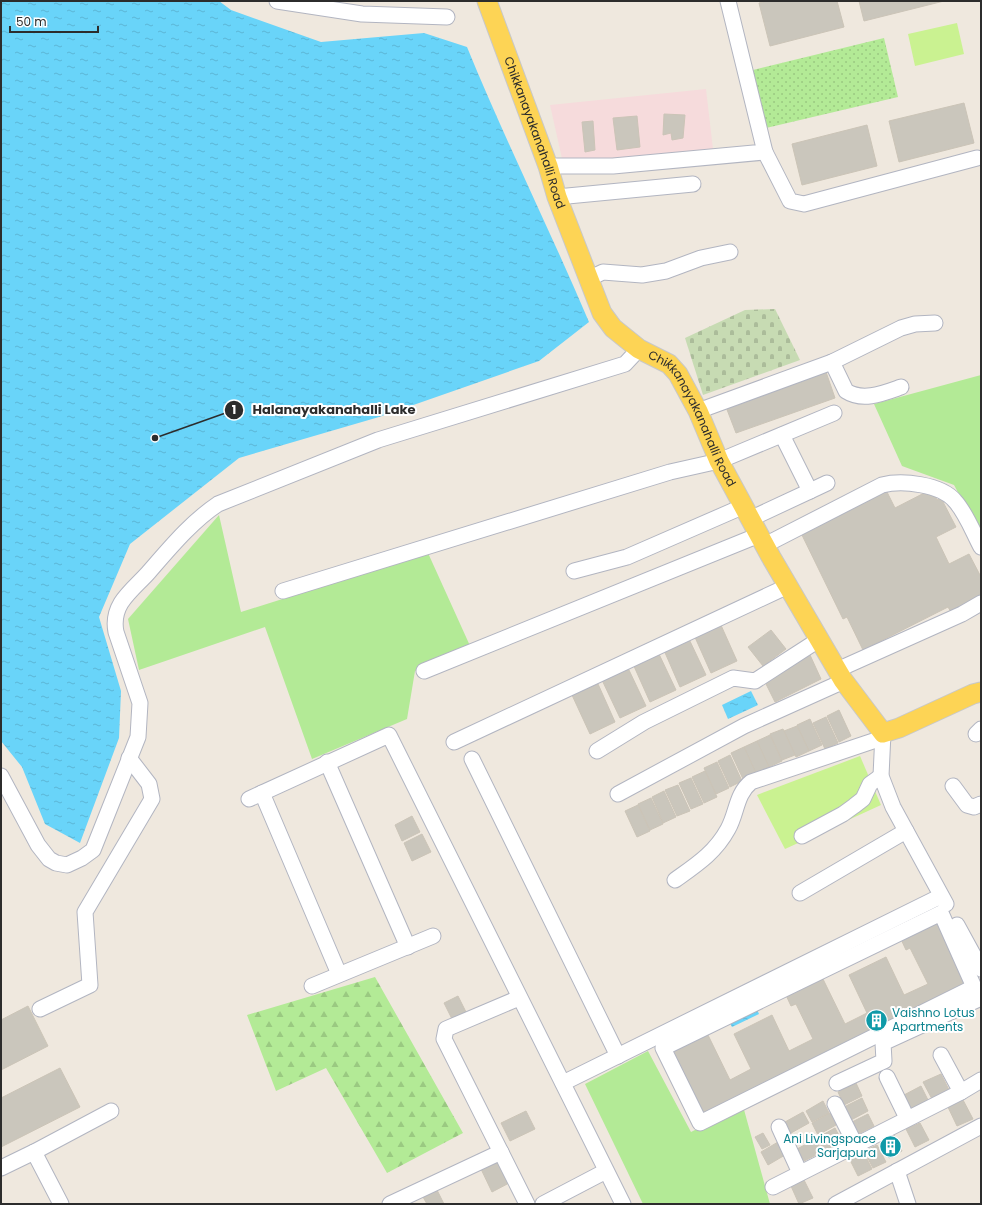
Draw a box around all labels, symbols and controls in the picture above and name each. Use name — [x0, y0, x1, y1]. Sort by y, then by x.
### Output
scale bar — [10, 8, 98, 34]
text: 50 m — [16, 13, 47, 30]
street label: Chikkanayakanahalli Road — [500, 54, 570, 211]
street label: Chikkanayakanahalli Road — [645, 346, 740, 490]
callout: Halanayakanahalli Lake — [224, 397, 423, 422]
text: Halanayakanahalli Lake — [253, 400, 416, 419]
text: 1 — [232, 401, 236, 418]
place label: Vaishno Lotus Apartments — [892, 1004, 975, 1035]
building icon: Vaishno Lotus Apartments — [864, 1007, 890, 1033]
place label: Ani Livingspace Sarjapura — [783, 1130, 876, 1161]
building icon: Ani Livingspace Sarjapura — [878, 1133, 904, 1159]

